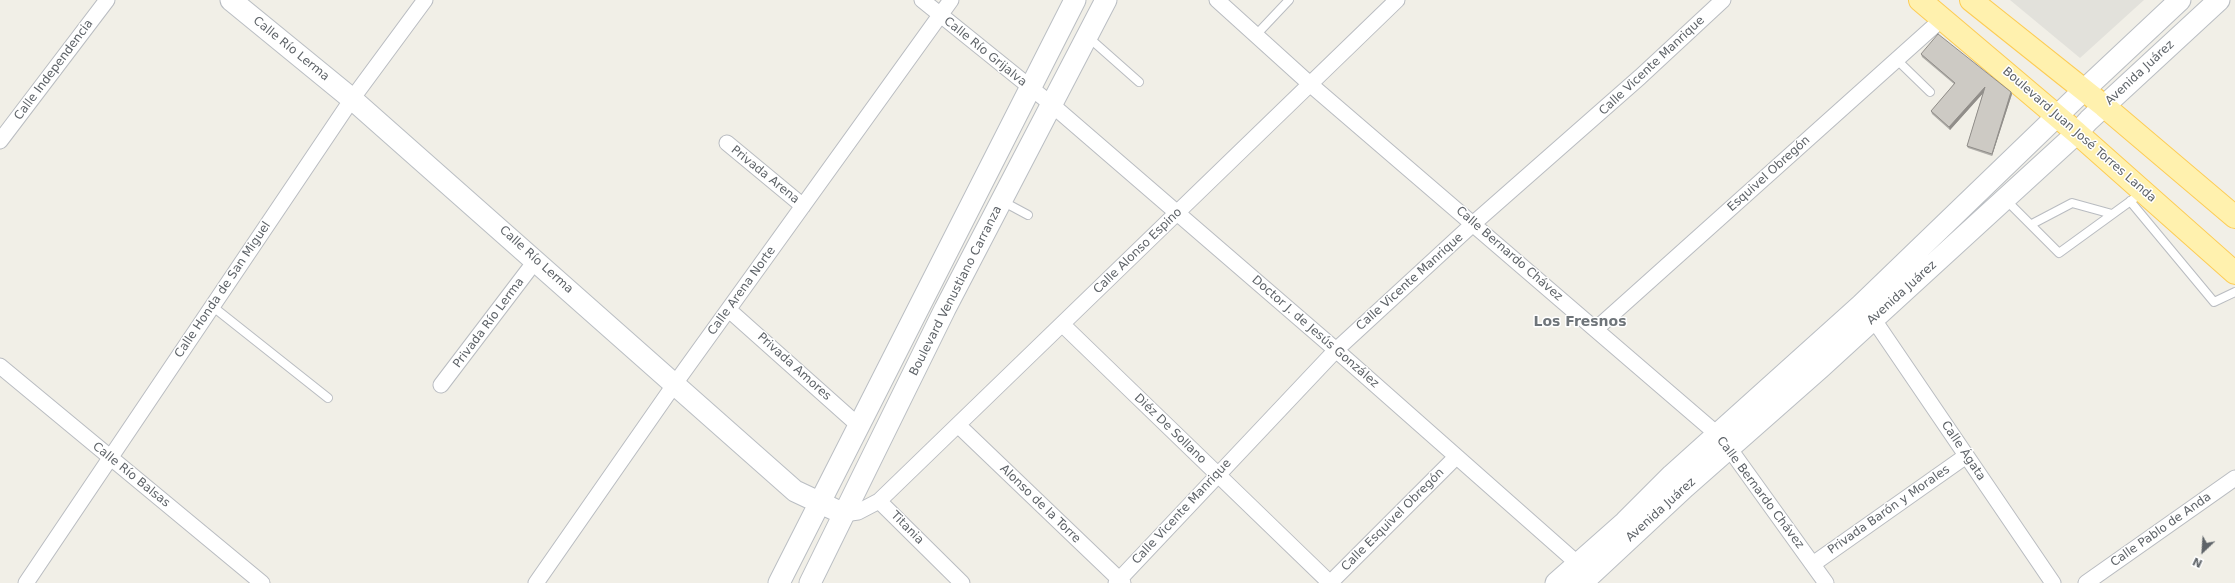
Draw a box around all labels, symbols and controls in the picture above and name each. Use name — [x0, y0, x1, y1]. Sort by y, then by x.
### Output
street label: Calle Vicente Manrique — [1596, 13, 1708, 119]
street label: Calle Río Lerma — [250, 14, 332, 84]
street label: Calle Río Grijalva — [941, 14, 1029, 90]
street label: Calle Independencia — [11, 17, 97, 123]
street label: Avenida Juárez — [2103, 38, 2177, 108]
street label: Boulevard Juan José Torres Landa — [1999, 64, 2159, 206]
street label: Esquivel Obregón — [1725, 133, 1813, 215]
street label: Privada Arena — [728, 143, 802, 207]
street label: Boulevard Venustiano Carranza — [907, 204, 1005, 378]
street label: Calle Bernardo Chávez — [1453, 204, 1565, 304]
street label: Calle Alonso Espino — [1091, 205, 1185, 297]
street label: Calle Honda de San Miguel — [172, 219, 274, 361]
street label: Calle Río Lerma — [496, 223, 576, 297]
street label: Calle Vicente Manrique — [1354, 230, 1466, 334]
street label: Calle Arena Norte — [705, 244, 779, 338]
street label: Avenida Juárez — [1864, 258, 1940, 328]
street label: Doctor J. de Jesús González — [1248, 273, 1382, 391]
street label: Privada Río Lerma — [450, 275, 528, 371]
district label: Los Fresnos — [1533, 314, 1627, 330]
street label: Privada Amores — [754, 330, 834, 404]
street label: Diéz De Sollano — [1131, 391, 1209, 467]
street label: Calle Ágata — [1938, 418, 1988, 484]
street label: Calle Bernardo Chávez — [1713, 434, 1807, 552]
street label: Calle Río Balsas — [89, 439, 173, 511]
street label: Calle Vicente Manrique — [1129, 456, 1235, 568]
street label: Alonso de la Torre — [997, 462, 1083, 546]
street label: Privada Barón y Morales — [1825, 462, 1953, 558]
street label: Calle Esquivel Obregón — [1339, 466, 1447, 574]
street label: Avenida Juárez — [1623, 475, 1699, 545]
street label: Calle Pablo de Anda — [2108, 490, 2214, 570]
street label: Titania — [888, 509, 926, 547]
north arrow — [2183, 531, 2223, 571]
text: N — [2191, 554, 2205, 570]

